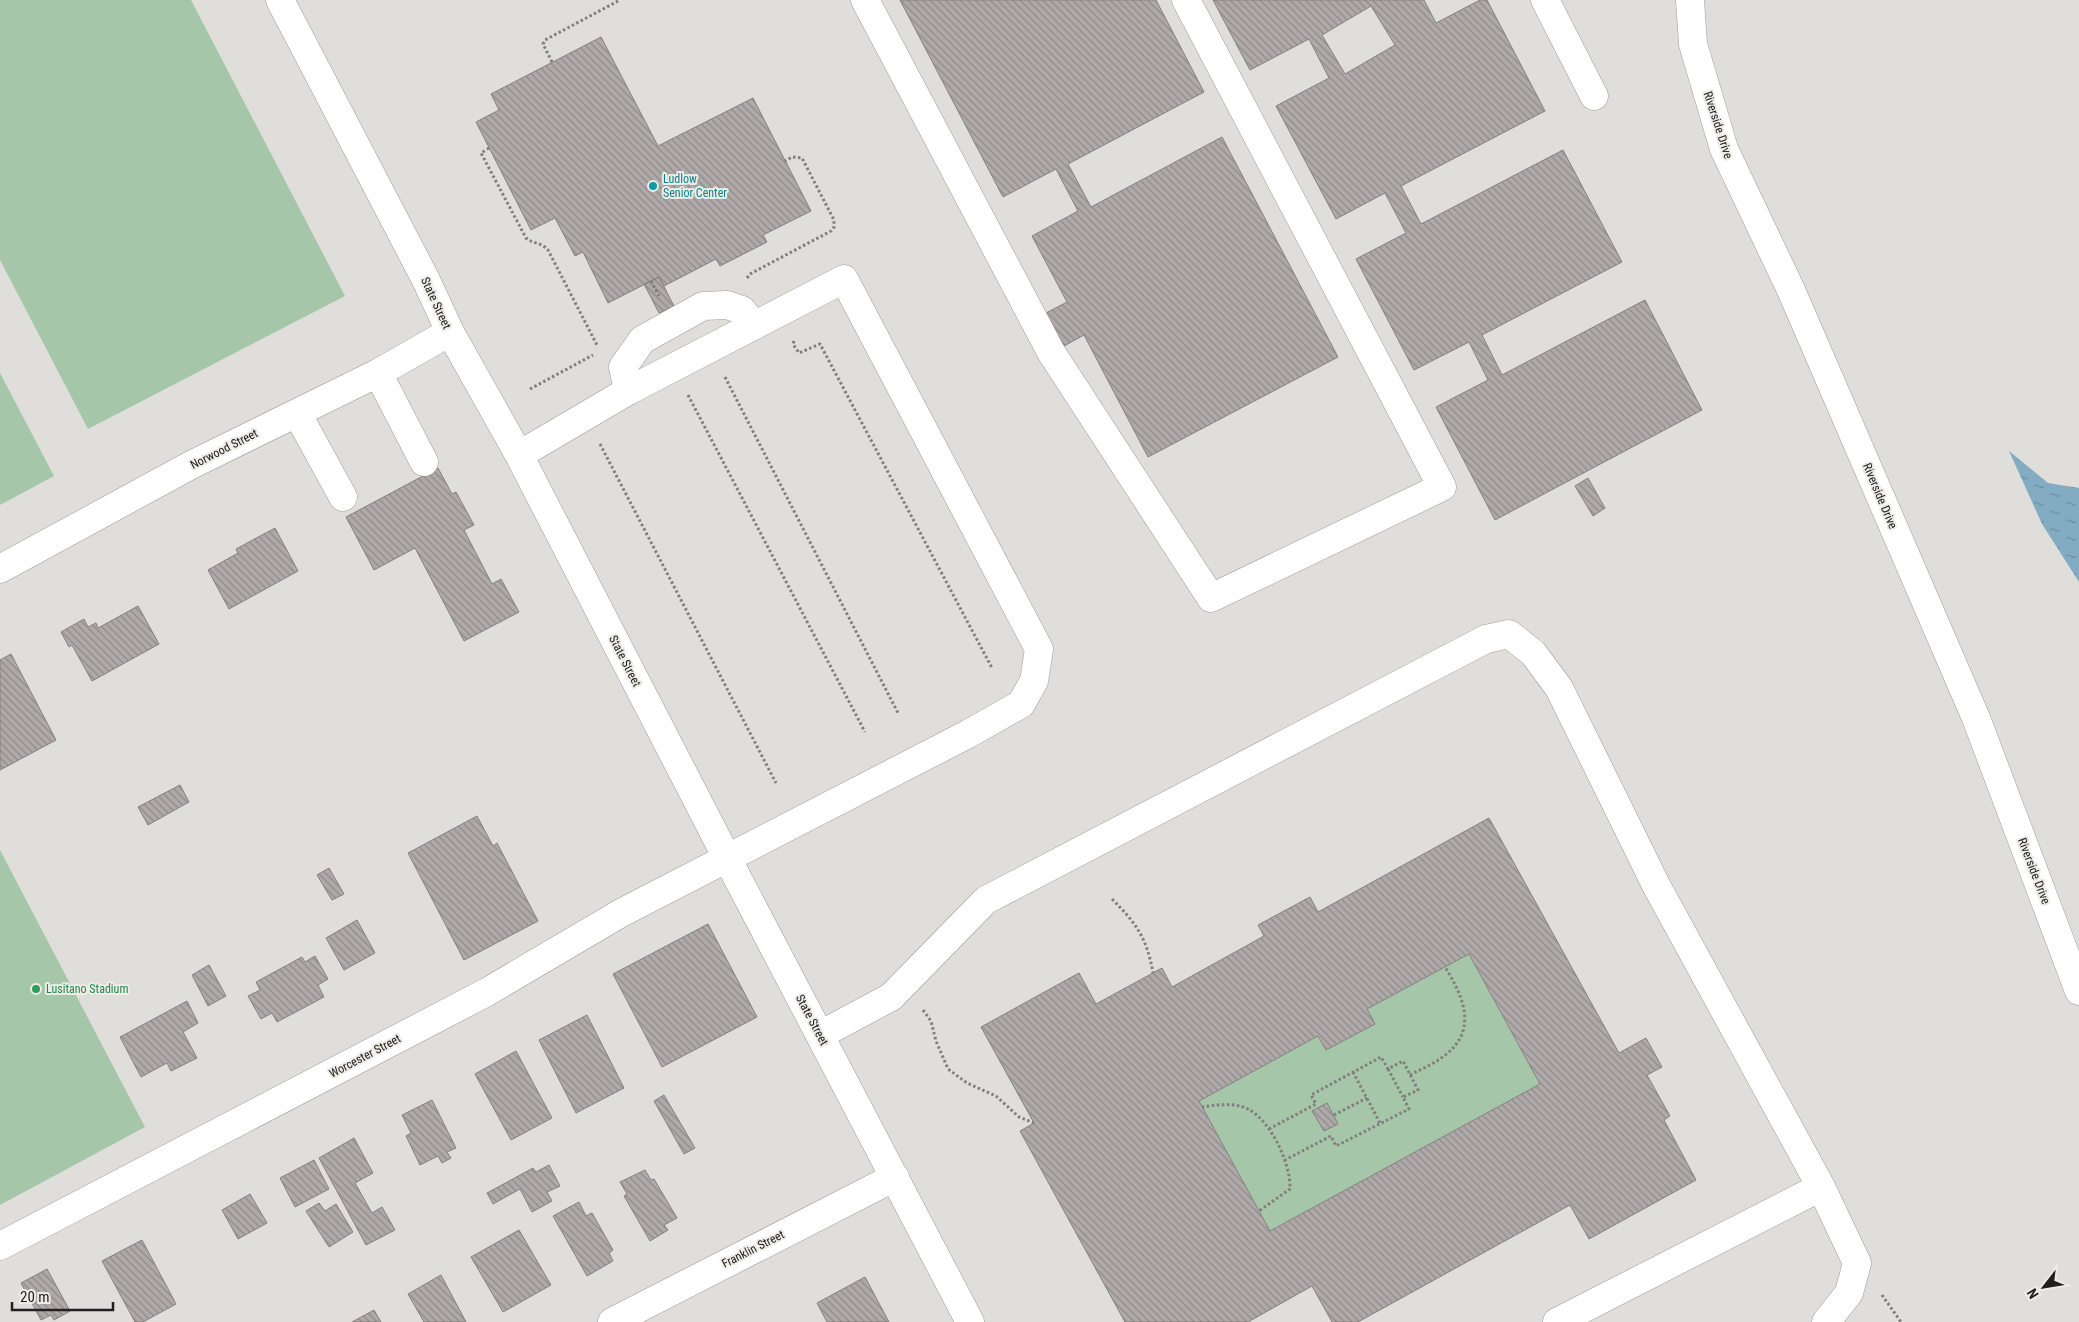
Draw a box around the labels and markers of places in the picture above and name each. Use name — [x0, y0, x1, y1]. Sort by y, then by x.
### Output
place label: Ludlow Senior Center — [663, 172, 727, 200]
marker: Ludlow Senior Center — [647, 180, 659, 192]
place label: Lusitano Stadium — [46, 982, 128, 996]
marker: Lusitano Stadium — [30, 983, 42, 995]

